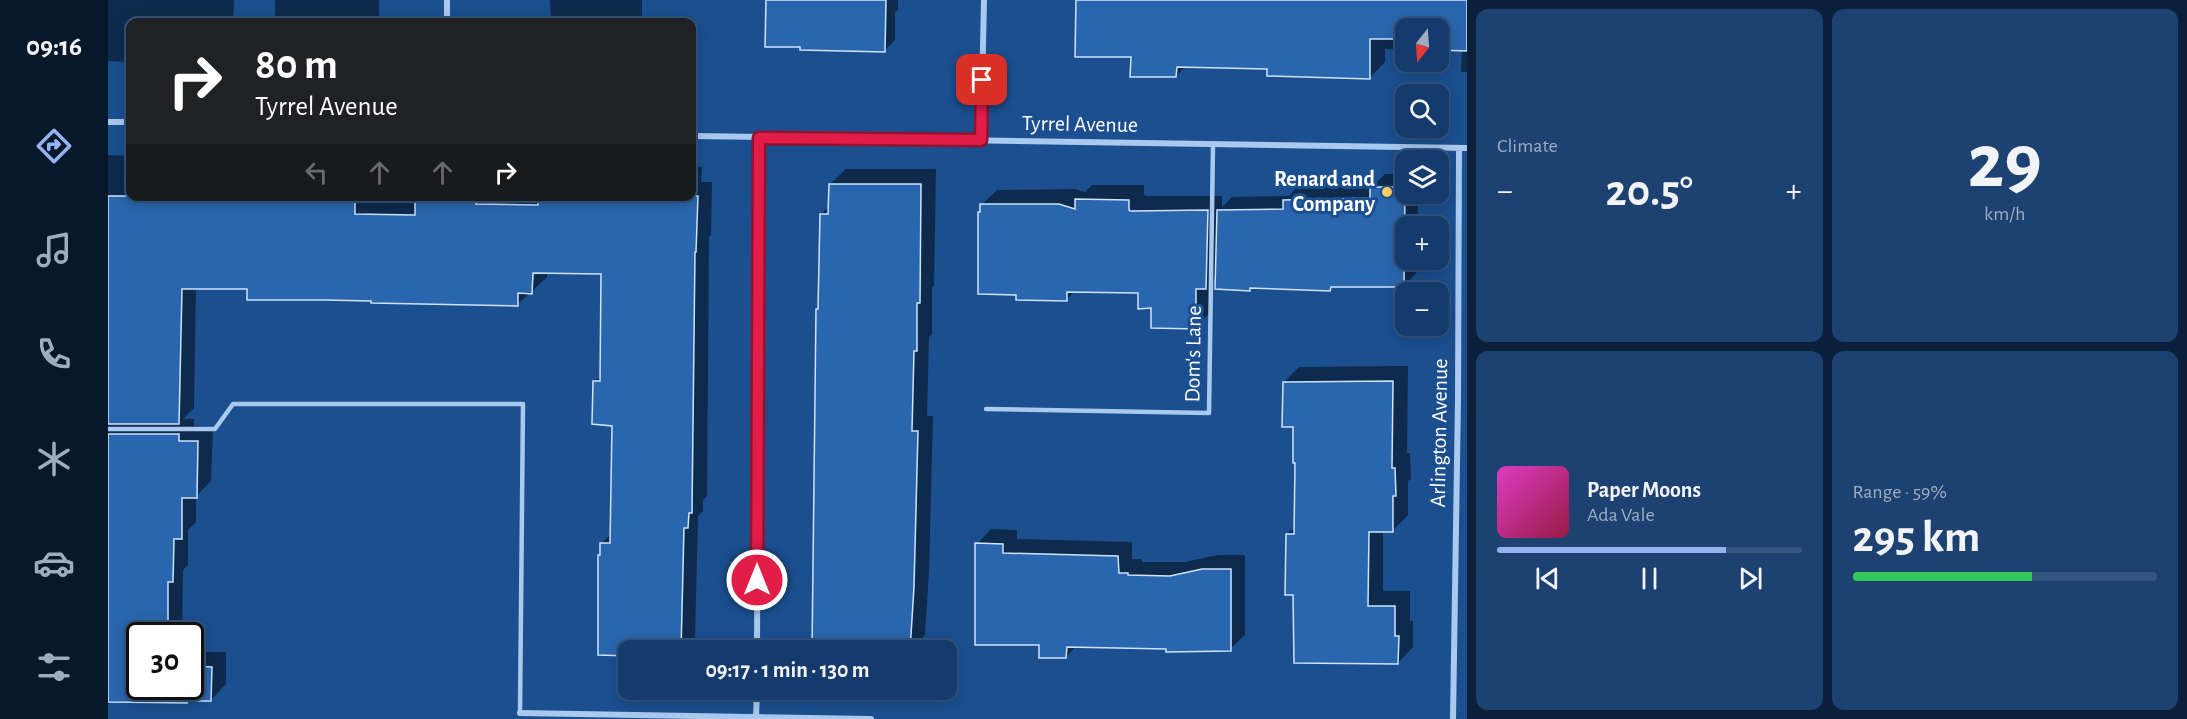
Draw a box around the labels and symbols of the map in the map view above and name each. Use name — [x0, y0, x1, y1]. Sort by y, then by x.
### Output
north arrow — [1395, 18, 1449, 72]
pin — [956, 54, 1007, 105]
street label: Tyrrel Avenue — [1022, 112, 1138, 136]
place label: Renard and Company — [1274, 168, 1375, 216]
marker: Renard and Company — [1380, 185, 1394, 199]
street label: Dom's Lane — [1181, 305, 1205, 403]
street label: Arlington Avenue — [1427, 358, 1451, 508]
position arrow — [725, 548, 789, 612]
speed limit sign: 30 — [126, 622, 204, 700]

